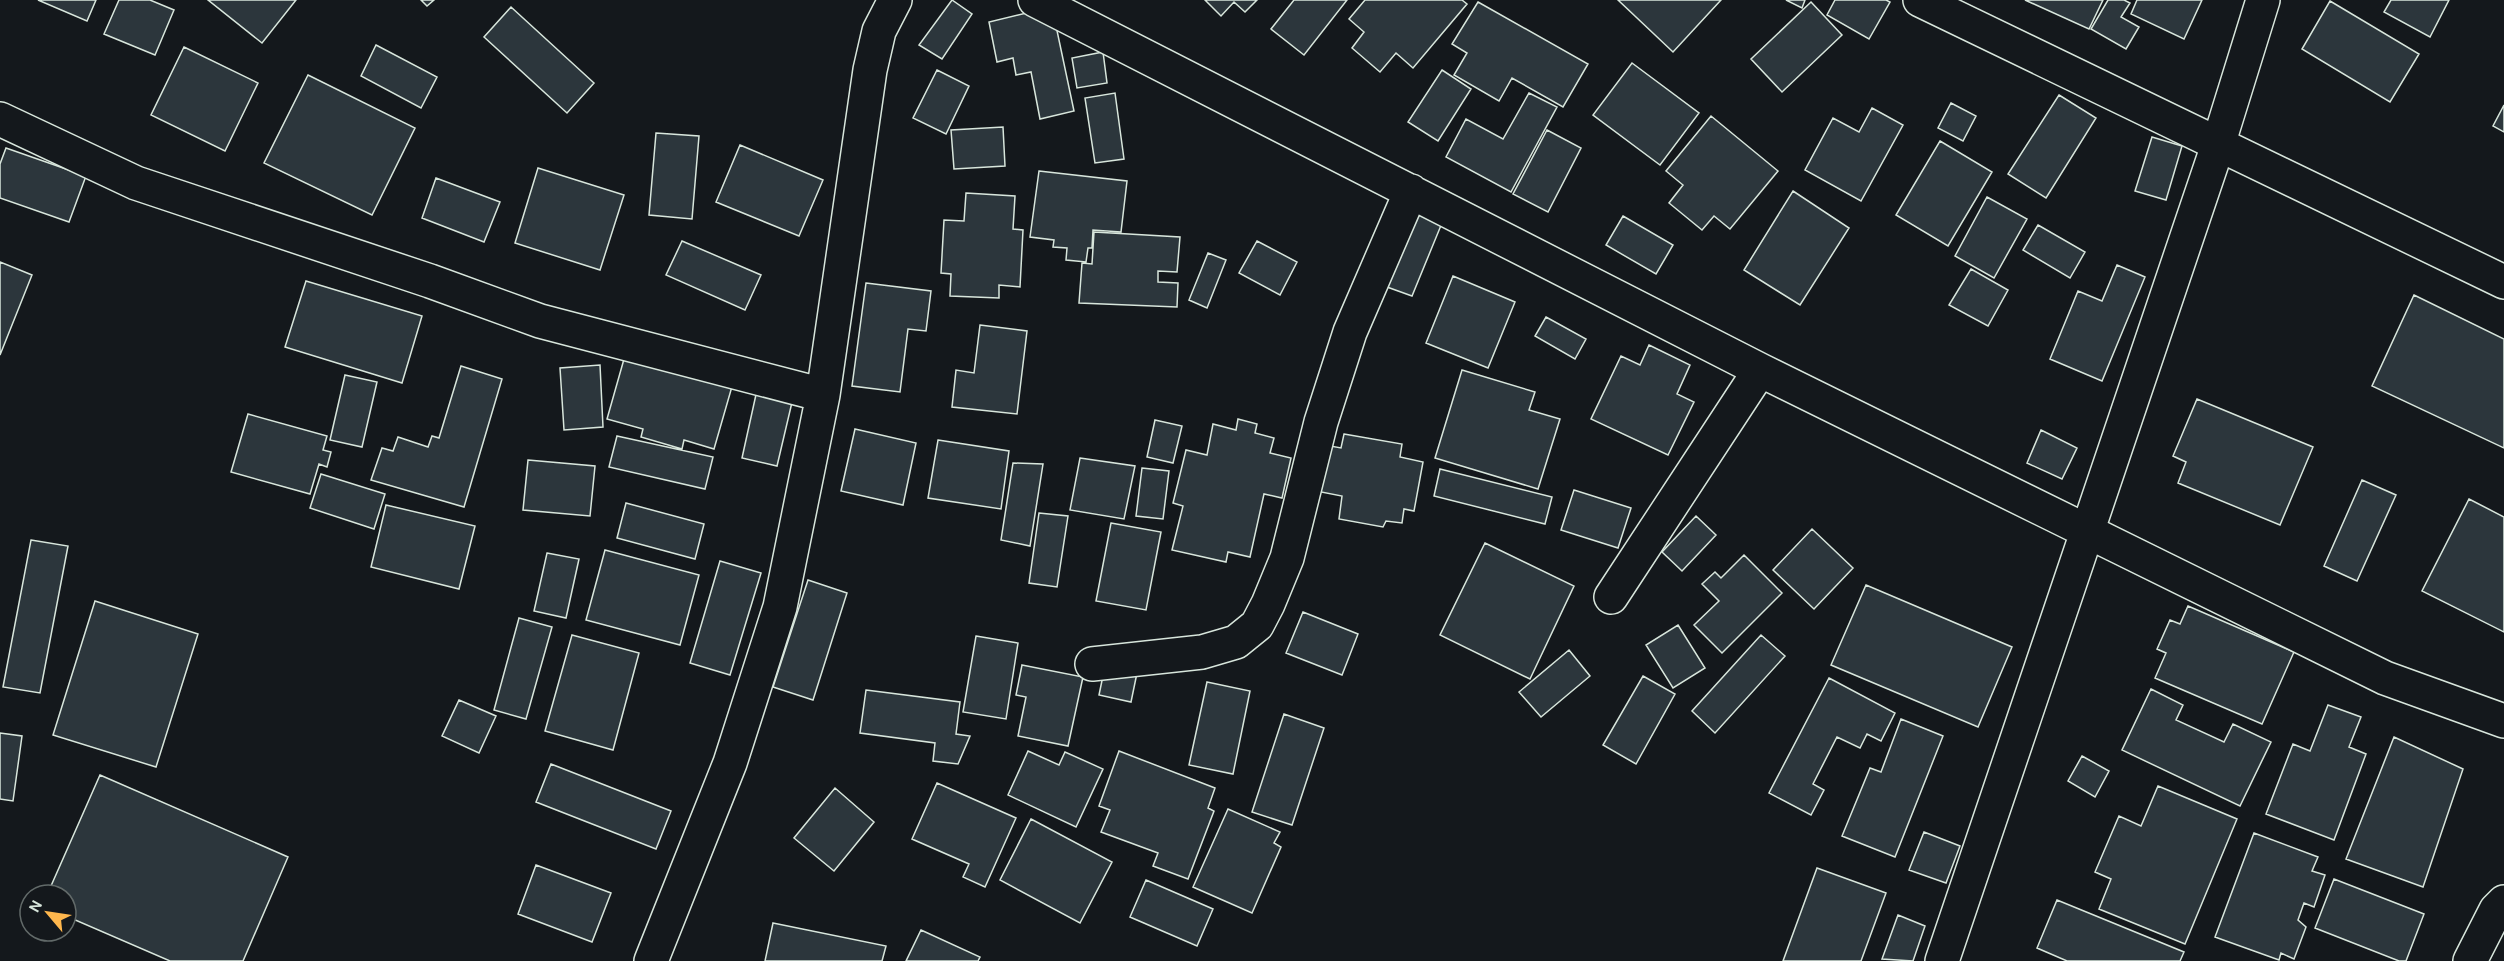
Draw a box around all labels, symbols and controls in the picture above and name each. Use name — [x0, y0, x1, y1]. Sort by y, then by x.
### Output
north arrow — [18, 883, 78, 943]
text: N — [24, 896, 46, 916]

